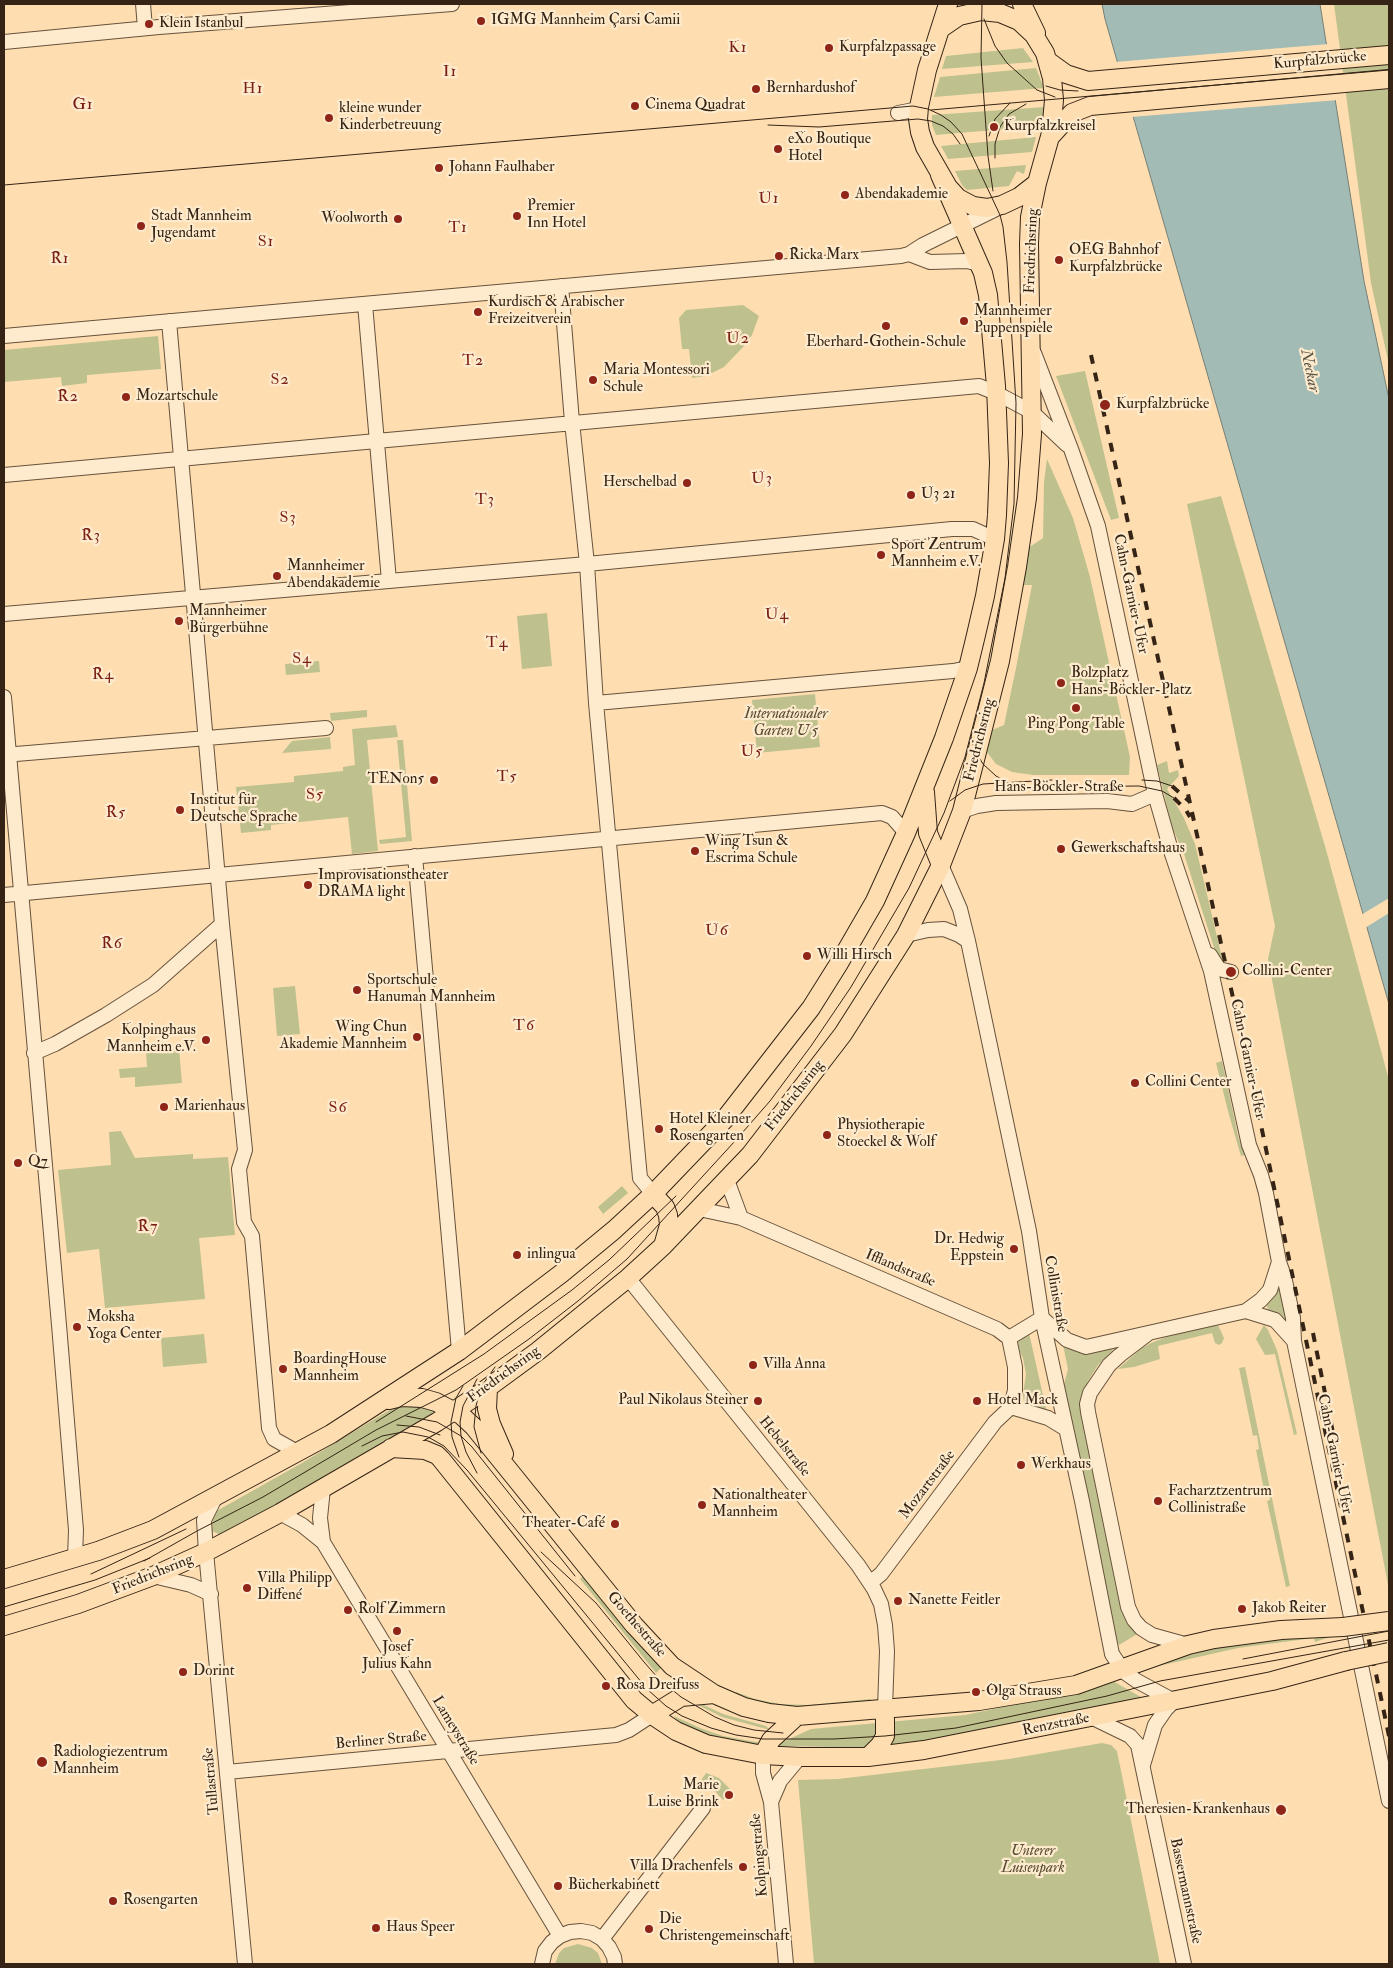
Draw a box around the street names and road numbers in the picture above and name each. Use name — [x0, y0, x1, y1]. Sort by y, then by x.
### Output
street label: Kurpfalzbrücke — [1273, 48, 1367, 74]
street label: Friedrichsring — [1022, 208, 1042, 294]
street label: Cahn-Garnier-Ufer — [1109, 532, 1151, 656]
street label: Friedrichsring — [961, 696, 999, 784]
street label: Hans-Böckler-Straße — [994, 779, 1124, 797]
street label: Cahn-Garnier-Ufer — [1226, 997, 1268, 1121]
street label: Friedrichsring — [762, 1057, 828, 1135]
street label: Ifflandstraße — [862, 1246, 938, 1292]
street label: Collinistraße — [1039, 1254, 1071, 1334]
street label: Friedrichsring — [464, 1343, 544, 1407]
street label: Cahn-Garnier-Ufer — [1313, 1392, 1355, 1516]
street label: Hebelstraße — [754, 1413, 814, 1481]
street label: Mozartstraße — [896, 1447, 960, 1523]
street label: Friedrichsring — [110, 1551, 196, 1599]
street label: Goethestraße — [603, 1588, 669, 1662]
street label: Lameystraße — [427, 1693, 483, 1769]
street label: Renzstraße — [1021, 1710, 1091, 1740]
street label: Berliner Straße — [335, 1728, 427, 1754]
street label: Tullastraße — [200, 1747, 224, 1815]
street label: Kolpingstraße — [747, 1812, 773, 1898]
street label: Bassermannstraße — [1165, 1837, 1205, 1945]

